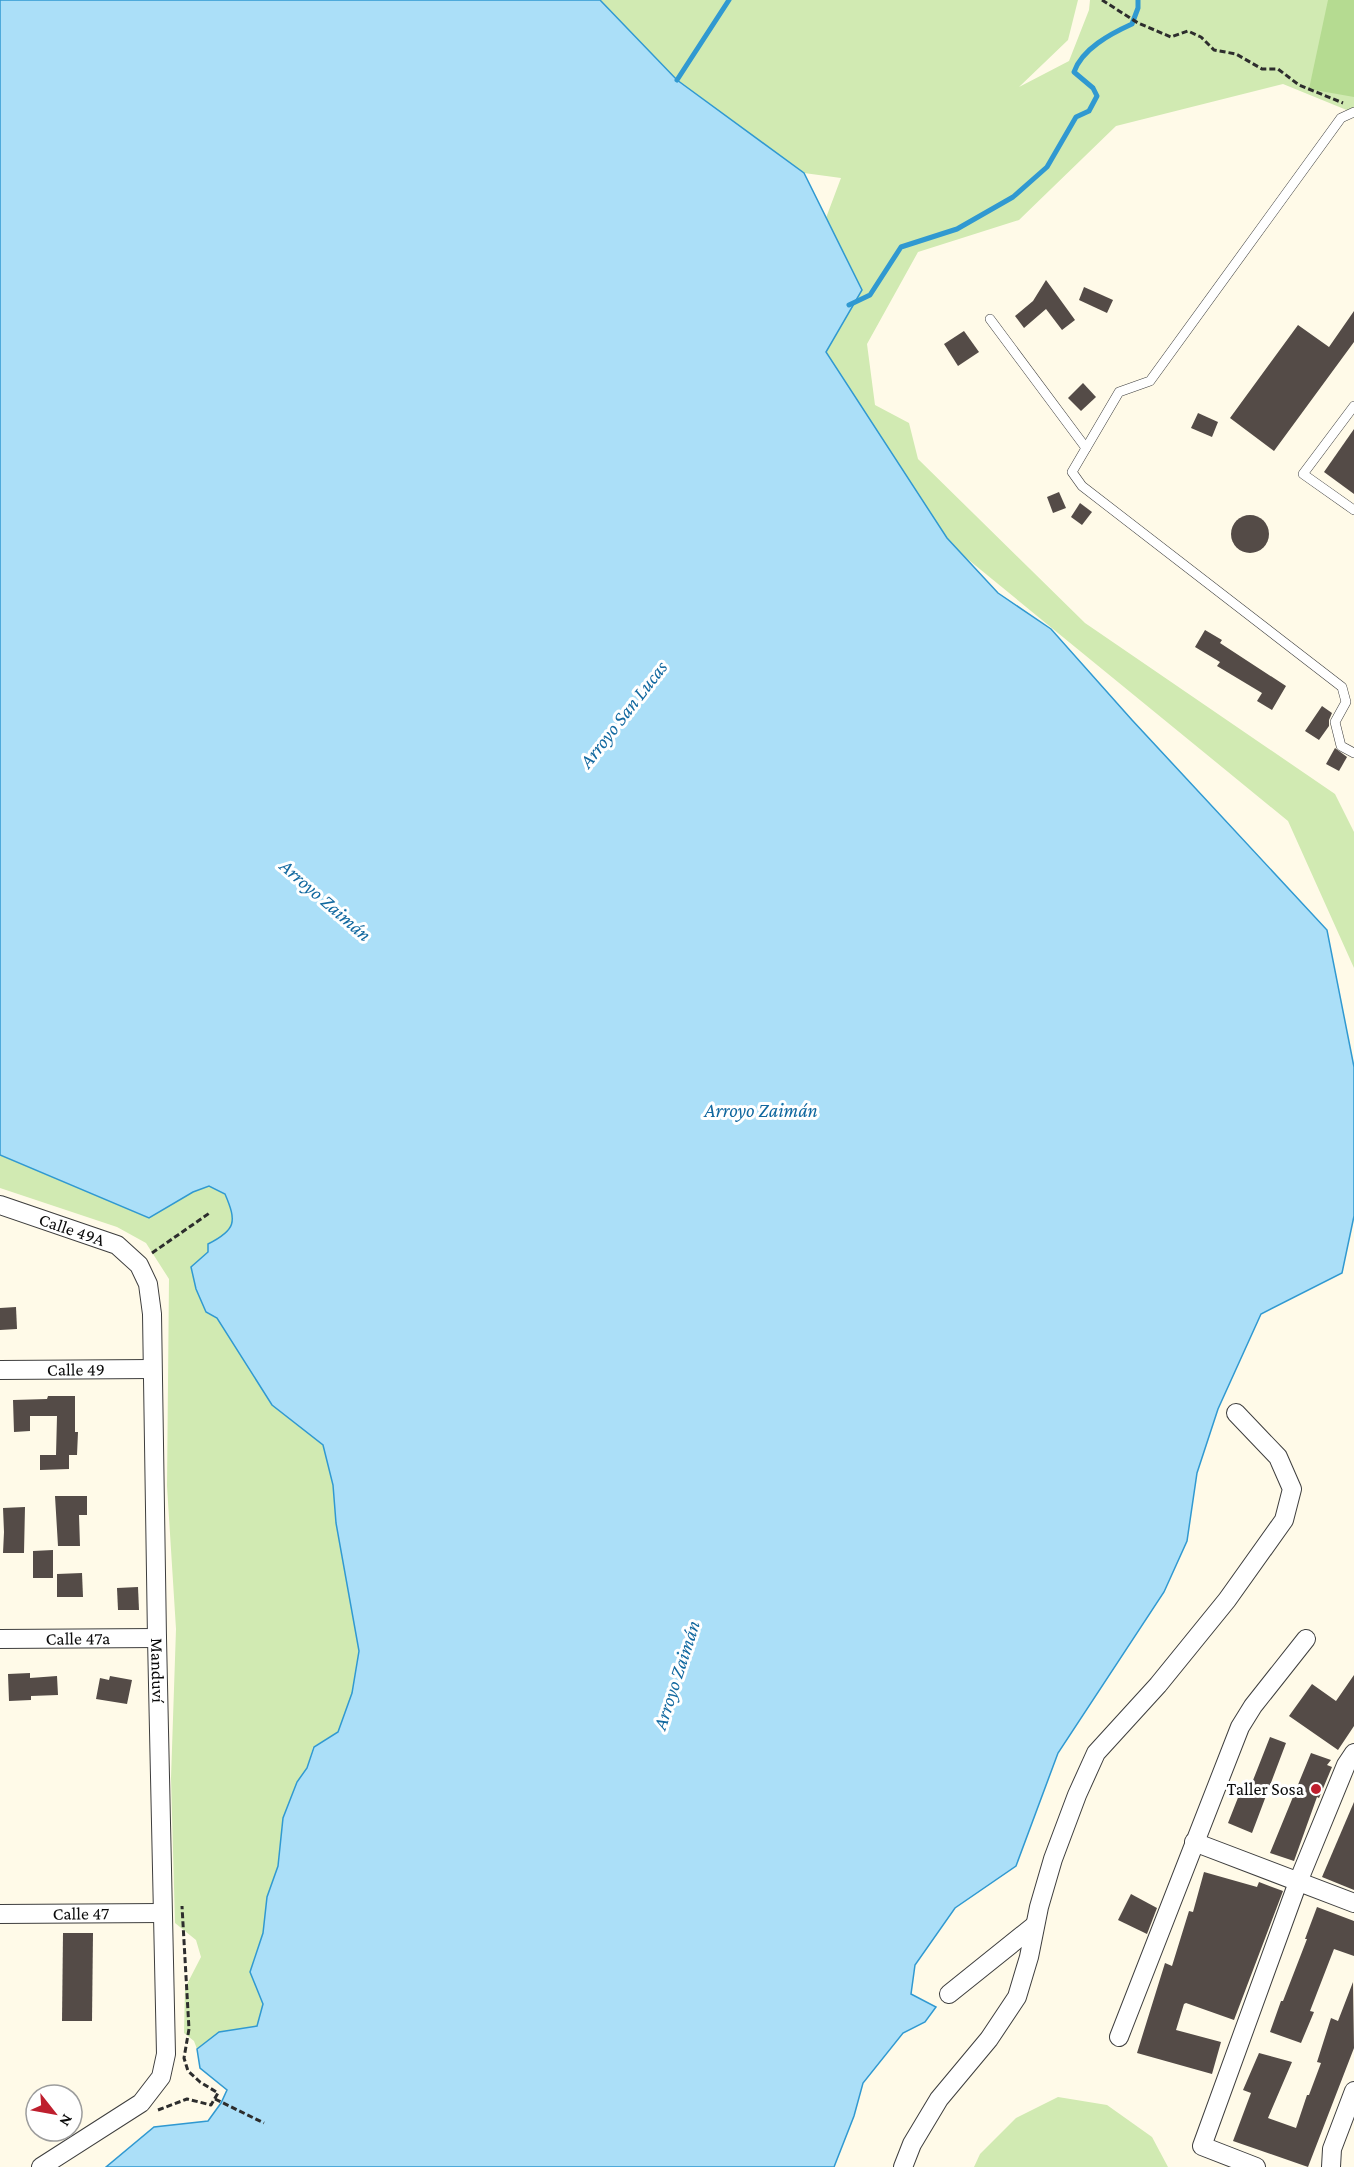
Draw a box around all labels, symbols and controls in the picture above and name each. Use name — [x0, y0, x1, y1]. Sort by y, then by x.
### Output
water label: Arroyo San Lucas — [574, 656, 673, 773]
water label: Arroyo Zaimán — [275, 854, 376, 946]
water label: Arroyo Zaimán — [703, 1099, 818, 1122]
street label: Calle 49A — [37, 1209, 108, 1250]
street label: Calle 49 — [47, 1359, 105, 1380]
water label: Arroyo Zaimán — [648, 1618, 705, 1734]
street label: Calle 47a — [46, 1628, 110, 1649]
street label: Manduví — [147, 1638, 168, 1704]
place label: Taller Sosa — [1227, 1779, 1304, 1799]
marker: Taller Sosa — [1309, 1782, 1323, 1796]
street label: Calle 47 — [53, 1903, 109, 1924]
north arrow — [24, 2083, 84, 2143]
text: N — [56, 2111, 77, 2130]

